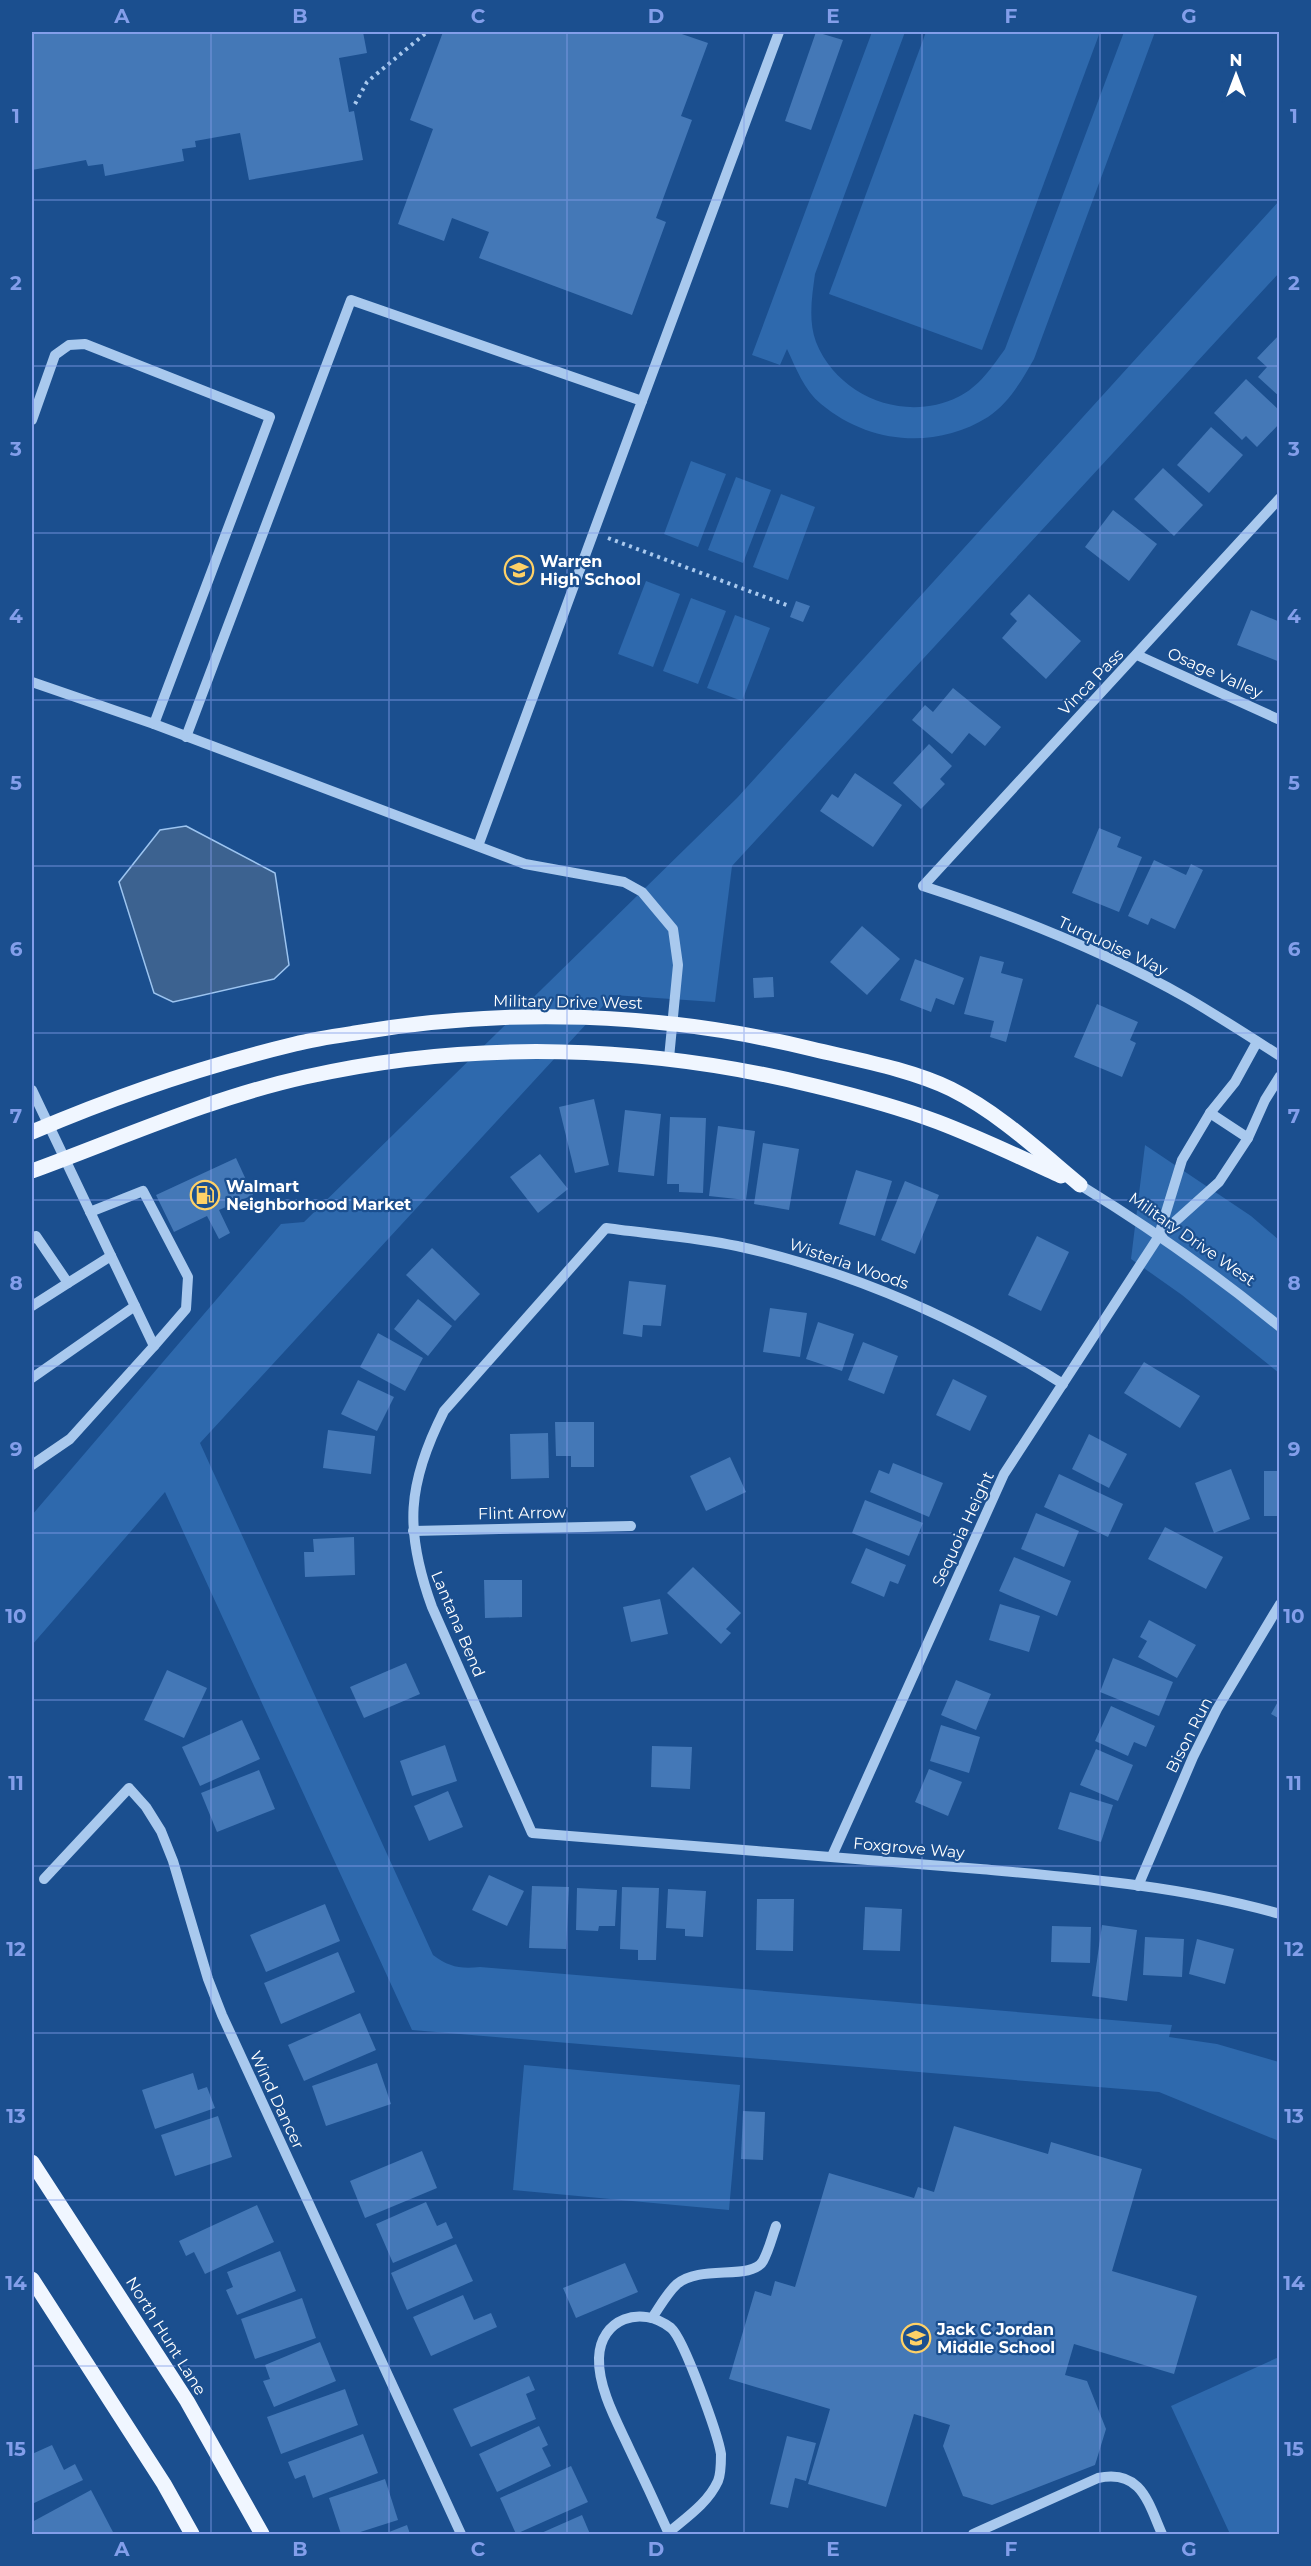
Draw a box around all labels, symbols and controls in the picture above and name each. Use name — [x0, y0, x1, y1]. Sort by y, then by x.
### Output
text: A — [113, 4, 130, 28]
text: B — [292, 4, 308, 28]
text: C — [471, 4, 486, 28]
text: D — [648, 4, 664, 28]
text: E — [826, 4, 840, 28]
text: F — [1005, 4, 1018, 28]
text: G — [1181, 4, 1197, 28]
north arrow — [1206, 45, 1266, 105]
text: N — [1230, 51, 1242, 70]
text: 1 — [12, 104, 20, 128]
text: 1 — [1290, 104, 1298, 128]
text: 2 — [10, 271, 22, 295]
text: 2 — [1288, 271, 1300, 295]
text: 3 — [9, 437, 22, 461]
text: 3 — [1287, 437, 1300, 461]
place label: Warren High School — [540, 552, 641, 589]
school or university icon: Warren High School — [503, 554, 535, 586]
text: 4 — [9, 604, 23, 628]
text: 4 — [1287, 604, 1301, 628]
street label: Osage Valley — [1165, 644, 1266, 703]
street label: Vinca Pass — [1055, 645, 1127, 719]
text: 5 — [10, 771, 22, 795]
text: 5 — [1288, 771, 1300, 795]
street label: Turquoise Way — [1055, 912, 1171, 980]
text: 6 — [10, 937, 23, 961]
text: 6 — [1288, 937, 1301, 961]
street label: Military Drive West — [493, 991, 644, 1013]
text: 7 — [10, 1104, 22, 1128]
text: 7 — [1288, 1104, 1300, 1128]
place label: Walmart Neighborhood Market — [226, 1177, 411, 1214]
fuel station icon: Walmart Neighborhood Market — [189, 1179, 221, 1211]
street label: Military Drive West — [1125, 1188, 1259, 1290]
street label: Wisteria Woods — [787, 1235, 912, 1293]
text: 8 — [9, 1271, 23, 1295]
text: 8 — [1287, 1271, 1301, 1295]
text: 9 — [10, 1437, 22, 1461]
text: 9 — [1288, 1437, 1300, 1461]
street label: Sequoia Height — [928, 1468, 998, 1589]
street label: Flint Arrow — [478, 1503, 566, 1523]
street label: Lantana Bend — [427, 1568, 489, 1680]
text: 10 — [5, 1604, 27, 1628]
text: 10 — [1283, 1604, 1305, 1628]
street label: Bison Run — [1162, 1694, 1216, 1776]
text: 11 — [8, 1771, 24, 1795]
text: 11 — [1286, 1771, 1302, 1795]
street label: Foxgrove Way — [852, 1834, 966, 1862]
text: 12 — [6, 1937, 26, 1961]
text: 12 — [1284, 1937, 1304, 1961]
street label: Wind Dancer — [246, 2048, 308, 2152]
text: 13 — [6, 2104, 26, 2128]
text: 13 — [1284, 2104, 1304, 2128]
text: 14 — [5, 2271, 27, 2295]
text: 14 — [1283, 2271, 1305, 2295]
street label: North Hunt Lane — [122, 2273, 210, 2399]
place label: Jack C Jordan Middle School — [936, 2320, 1055, 2357]
school or university icon: Jack C Jordan Middle School — [900, 2322, 932, 2354]
text: 15 — [6, 2437, 26, 2461]
text: 15 — [1284, 2437, 1304, 2461]
text: A — [113, 2537, 130, 2561]
text: B — [292, 2537, 308, 2561]
text: C — [471, 2537, 486, 2561]
text: D — [648, 2537, 664, 2561]
text: E — [826, 2537, 840, 2561]
text: F — [1005, 2537, 1018, 2561]
text: G — [1181, 2537, 1197, 2561]

